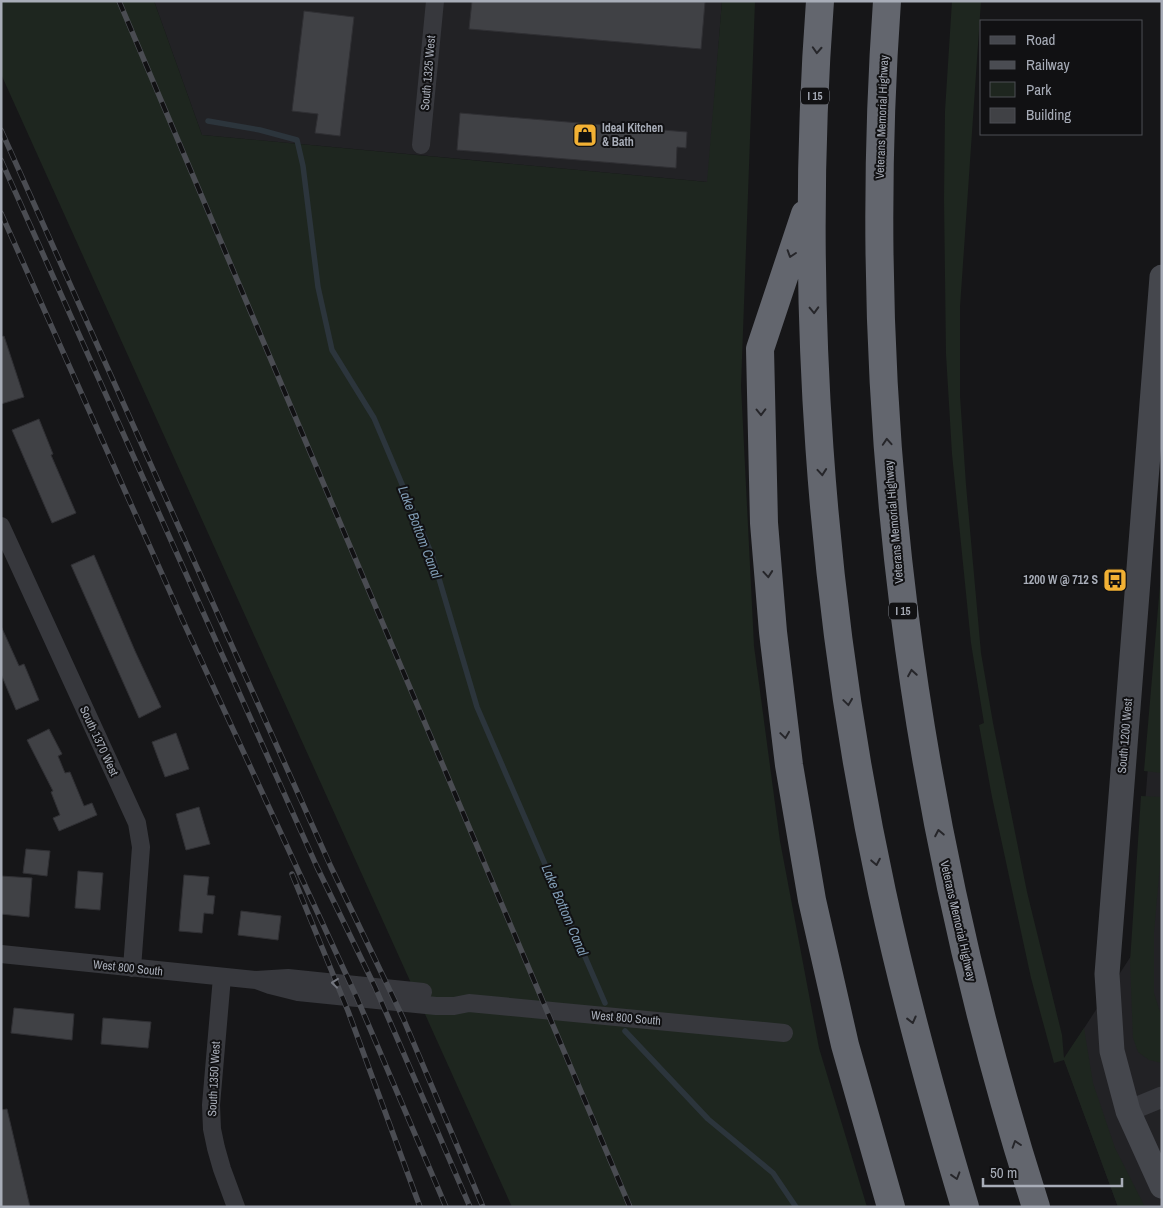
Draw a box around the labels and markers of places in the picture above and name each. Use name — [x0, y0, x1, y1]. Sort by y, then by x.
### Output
place label: Ideal Kitchen & Bath — [602, 120, 663, 150]
shop icon: Ideal Kitchen & Bath — [572, 122, 598, 148]
bus stop icon: 1200 W @ 712 S — [1102, 567, 1128, 593]
place label: 1200 W @ 712 S — [1023, 572, 1098, 588]

